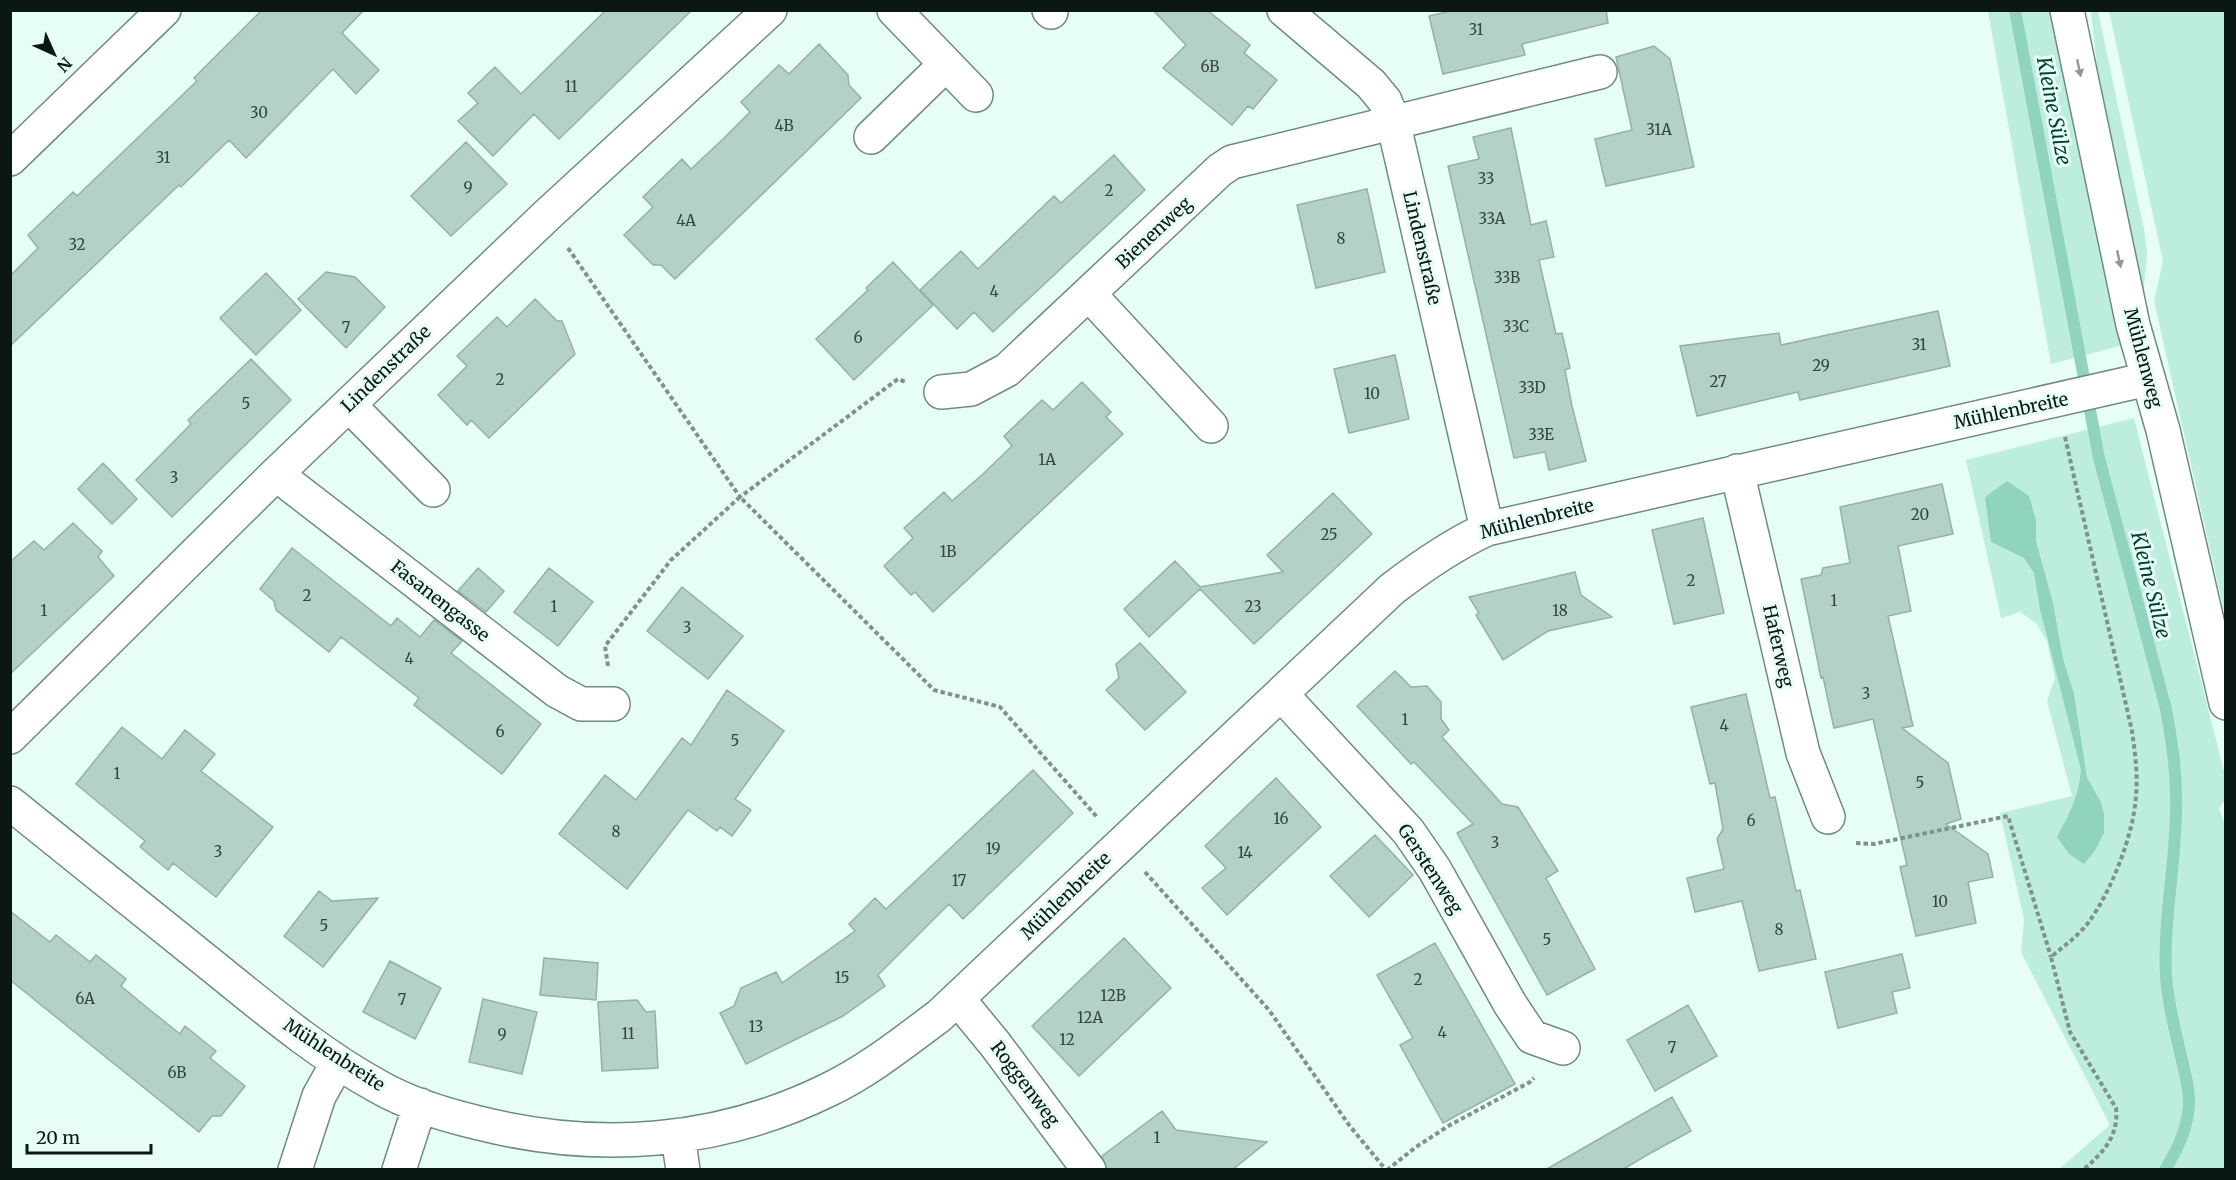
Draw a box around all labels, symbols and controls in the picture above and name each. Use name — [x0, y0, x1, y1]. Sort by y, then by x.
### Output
house number: 31 — [1469, 20, 1484, 39]
north arrow — [24, 24, 84, 84]
text: N — [53, 53, 76, 76]
water label: Kleine Sülze — [2032, 54, 2077, 167]
house number: 6B — [1201, 57, 1219, 76]
one-way arrow — [2075, 58, 2085, 77]
house number: 11 — [564, 77, 578, 96]
house number: 30 — [250, 103, 268, 122]
house number: 4B — [775, 116, 793, 135]
house number: 31A — [1646, 120, 1672, 139]
house number: 31 — [156, 148, 171, 167]
house number: 33 — [1478, 169, 1494, 188]
house number: 9 — [463, 178, 473, 197]
house number: 2 — [1105, 181, 1114, 200]
street label: Lindenstraße — [1398, 189, 1447, 307]
street label: Bienenweg — [1111, 192, 1197, 274]
house number: 33A — [1479, 209, 1506, 228]
house number: 4A — [676, 211, 696, 230]
house number: 8 — [1337, 229, 1346, 248]
house number: 32 — [68, 235, 86, 254]
one-way arrow — [2115, 249, 2124, 268]
house number: 33B — [1494, 268, 1520, 287]
house number: 4 — [989, 282, 999, 301]
street label: Mühlenweg — [2119, 305, 2168, 410]
house number: 33C — [1503, 317, 1529, 336]
house number: 7 — [342, 318, 351, 337]
street label: Lindenstraße — [336, 320, 435, 417]
house number: 6 — [853, 328, 863, 347]
house number: 31 — [1912, 335, 1927, 354]
house number: 29 — [1812, 356, 1830, 375]
house number: 2 — [496, 370, 505, 389]
house number: 27 — [1710, 372, 1727, 391]
house number: 33D — [1518, 378, 1546, 397]
house number: 10 — [1364, 384, 1380, 403]
street label: Mühlenbreite — [1952, 387, 2070, 434]
house number: 5 — [242, 394, 250, 413]
house number: 33E — [1528, 425, 1554, 444]
house number: 1A — [1038, 450, 1056, 469]
house number: 3 — [170, 468, 178, 487]
street label: Mühlenbreite — [1478, 493, 1596, 544]
house number: 20 — [1911, 505, 1929, 524]
house number: 25 — [1320, 525, 1338, 544]
water label: Kleine Sülze — [2126, 528, 2177, 641]
house number: 1B — [940, 542, 956, 561]
street label: Fasanengasse — [386, 555, 494, 646]
house number: 2 — [1687, 571, 1696, 590]
house number: 2 — [303, 586, 312, 605]
house number: 1 — [1831, 591, 1838, 610]
house number: 1 — [551, 597, 558, 616]
house number: 23 — [1245, 597, 1261, 616]
house number: 1 — [41, 601, 48, 620]
house number: 18 — [1552, 601, 1568, 620]
street label: Haferweg — [1758, 602, 1799, 689]
house number: 3 — [683, 618, 691, 637]
house number: 4 — [404, 649, 414, 668]
house number: 3 — [1862, 684, 1870, 703]
house number: 1 — [1402, 710, 1409, 729]
house number: 4 — [1719, 716, 1729, 735]
house number: 6 — [495, 722, 505, 741]
house number: 5 — [731, 731, 739, 750]
house number: 1 — [114, 764, 121, 783]
house number: 5 — [1916, 773, 1924, 792]
house number: 16 — [1273, 809, 1289, 828]
house number: 6 — [1746, 811, 1756, 830]
street label: Gerstenweg — [1393, 819, 1468, 918]
house number: 8 — [612, 822, 621, 841]
house number: 3 — [1491, 833, 1499, 852]
house number: 19 — [985, 839, 1001, 858]
house number: 3 — [214, 842, 222, 861]
house number: 14 — [1237, 843, 1253, 862]
street label: Mühlenbreite — [1016, 847, 1116, 944]
house number: 17 — [952, 871, 967, 890]
house number: 10 — [1932, 892, 1948, 911]
house number: 5 — [320, 916, 328, 935]
house number: 8 — [1775, 920, 1784, 939]
house number: 5 — [1543, 930, 1551, 949]
house number: 15 — [834, 968, 850, 987]
house number: 2 — [1414, 970, 1423, 989]
house number: 12B — [1100, 986, 1126, 1005]
house number: 6A — [75, 989, 95, 1008]
house number: 7 — [398, 990, 407, 1009]
house number: 12A — [1077, 1008, 1104, 1027]
street label: Mühlenbreite — [279, 1013, 389, 1096]
house number: 13 — [749, 1017, 763, 1036]
house number: 4 — [1437, 1023, 1447, 1042]
house number: 11 — [621, 1024, 635, 1043]
house number: 9 — [497, 1025, 507, 1044]
house number: 12 — [1059, 1030, 1075, 1049]
street label: Roggenweg — [986, 1036, 1065, 1131]
house number: 7 — [1668, 1038, 1677, 1057]
house number: 6B — [168, 1063, 186, 1082]
scale bar — [27, 1117, 152, 1155]
text: 20 m — [36, 1126, 80, 1149]
house number: 1 — [1154, 1128, 1161, 1147]

